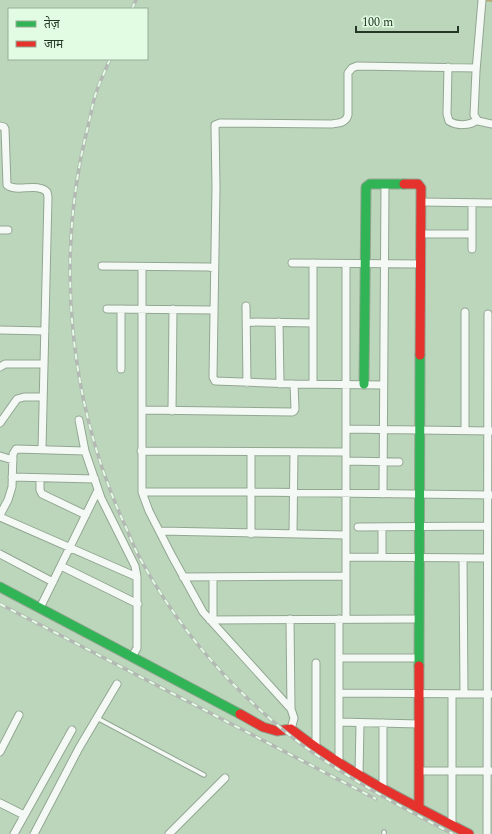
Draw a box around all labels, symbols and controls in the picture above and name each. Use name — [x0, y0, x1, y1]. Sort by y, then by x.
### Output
legend — [8, 8, 148, 60]
scale bar — [356, 8, 458, 34]
text: 100 m — [362, 13, 393, 32]
text: तेज़ — [44, 15, 61, 34]
text: जाम — [44, 35, 64, 54]

